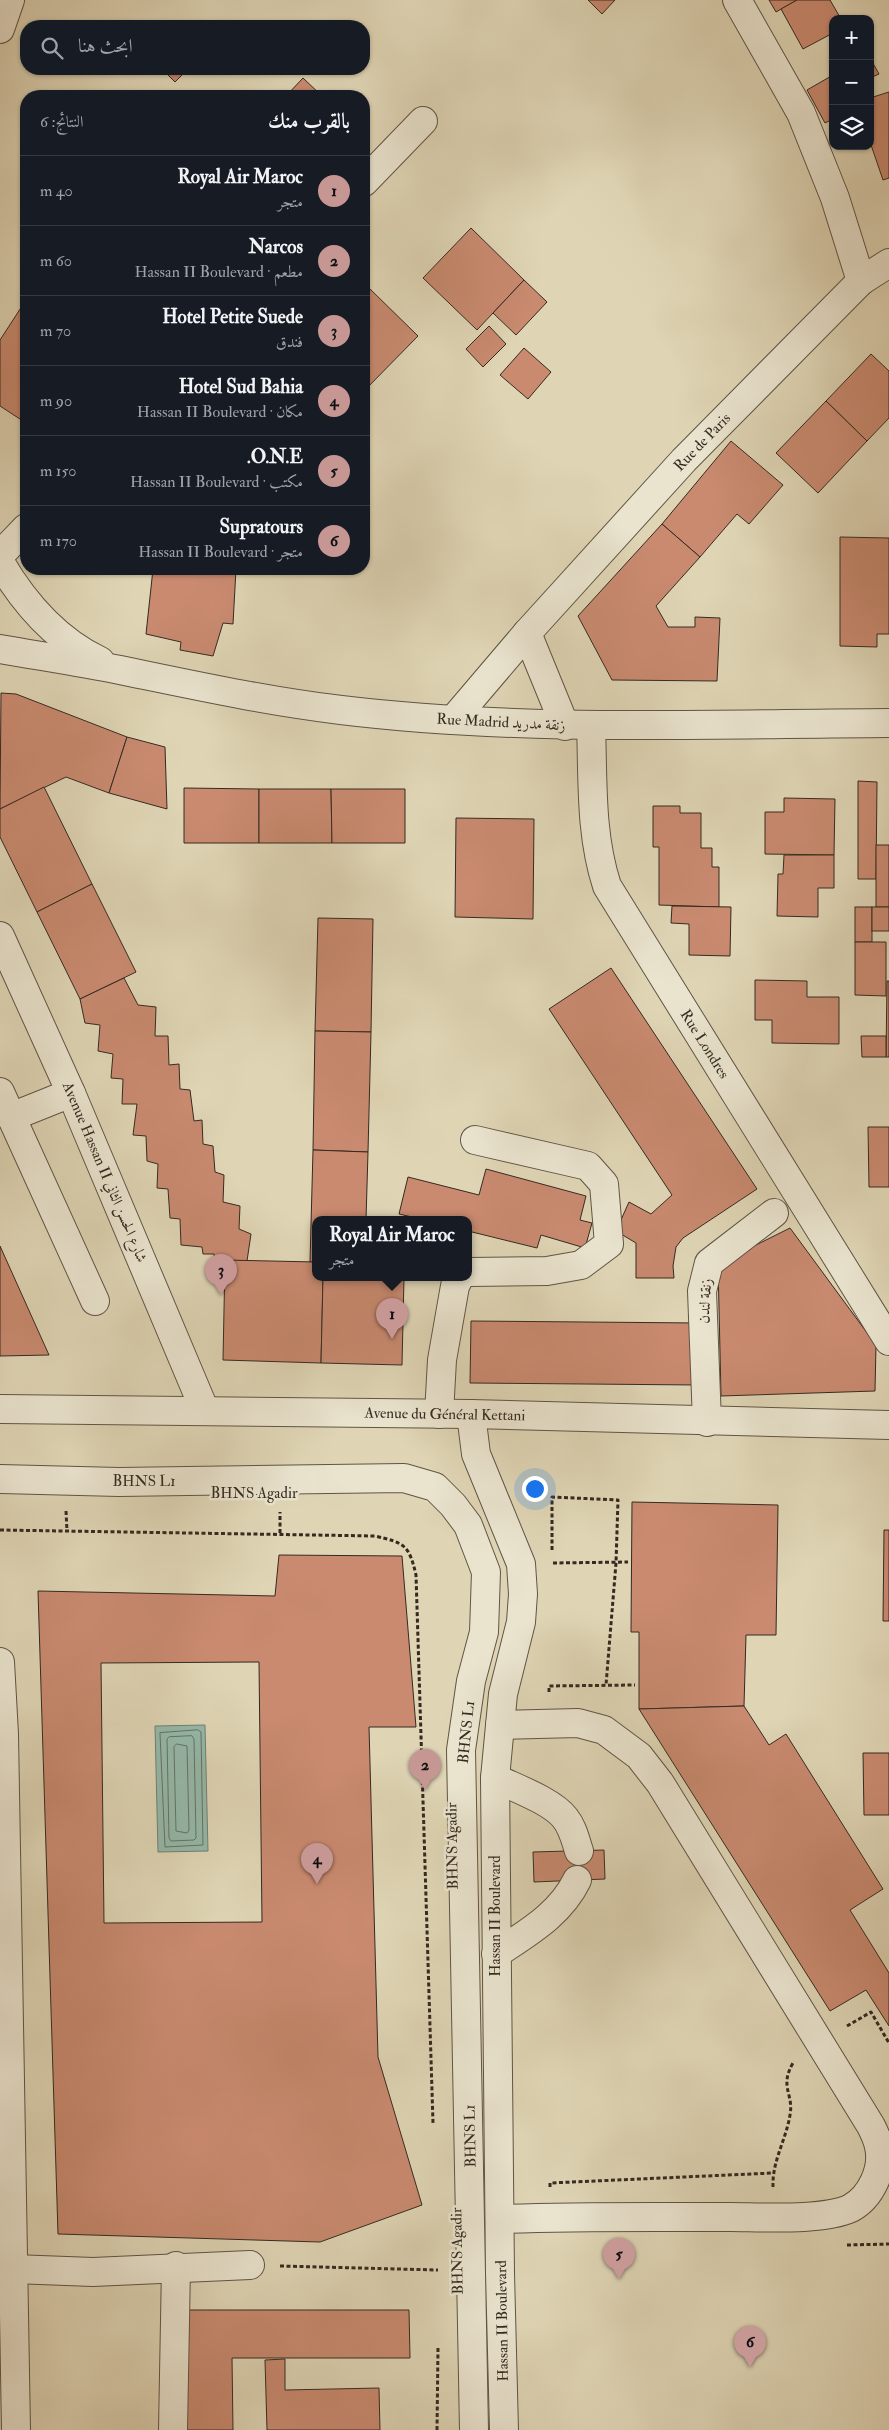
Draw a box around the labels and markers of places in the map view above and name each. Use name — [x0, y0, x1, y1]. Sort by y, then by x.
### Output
pin: 3 — [205, 1254, 237, 1295]
pin: 1 — [376, 1298, 408, 1339]
pin: 2 — [409, 1749, 441, 1790]
pin: 4 — [301, 1843, 333, 1884]
pin: 5 — [603, 2238, 635, 2279]
pin: 6 — [734, 2326, 766, 2367]

